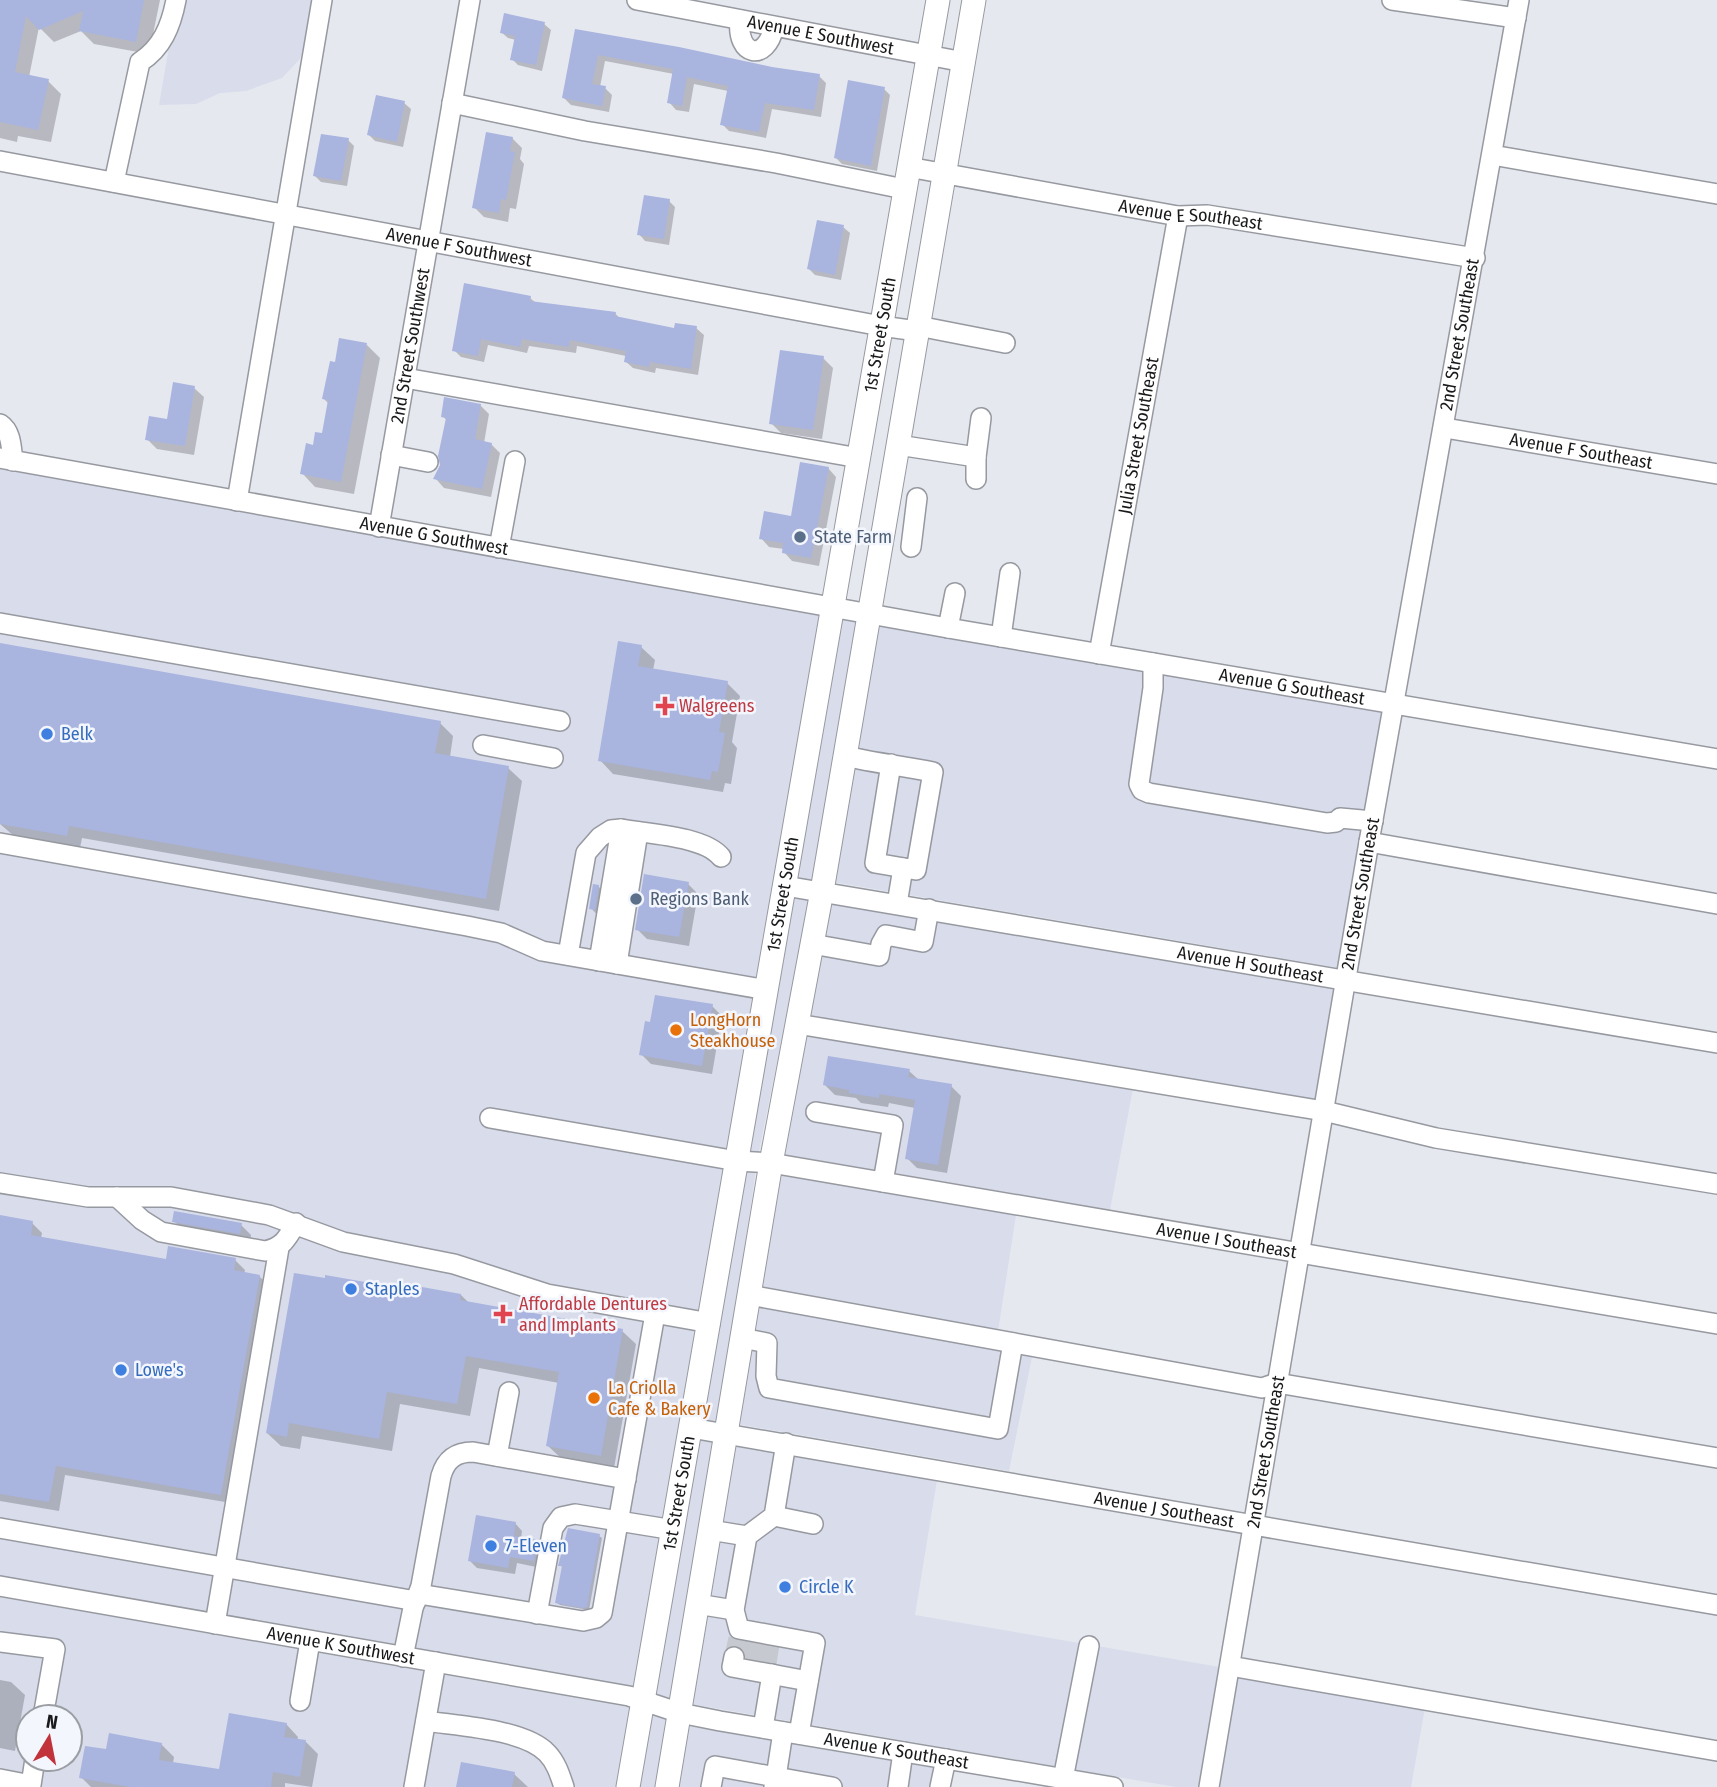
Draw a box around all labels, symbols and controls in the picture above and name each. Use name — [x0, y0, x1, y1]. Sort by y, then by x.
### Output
street label: Avenue E Southwest — [746, 10, 896, 60]
street label: Avenue E Southeast — [1117, 194, 1264, 235]
street label: Avenue F Southwest — [384, 223, 534, 271]
street label: 2nd Street Southeast — [1435, 257, 1484, 412]
street label: 2nd Street Southwest — [386, 266, 435, 425]
street label: 1st Street South — [859, 275, 901, 394]
street label: Julia Street Southeast — [1113, 355, 1163, 516]
street label: Avenue F Southeast — [1508, 428, 1654, 474]
street label: Avenue G Southwest — [358, 512, 510, 560]
place label: State Farm — [814, 526, 892, 548]
marker: State Farm — [792, 529, 808, 545]
street label: Avenue G Southeast — [1218, 663, 1366, 710]
place label: Walgreens — [679, 695, 755, 717]
marker: Walgreens — [657, 698, 673, 714]
place label: Belk — [61, 723, 93, 745]
marker: Belk — [39, 726, 55, 742]
street label: 2nd Street Southeast — [1337, 816, 1384, 972]
street label: 1st Street South — [762, 835, 804, 954]
place label: Regions Bank — [650, 888, 749, 910]
marker: Regions Bank — [628, 891, 644, 907]
street label: Avenue H Southeast — [1176, 941, 1325, 988]
place label: LongHorn Steakhouse — [690, 1009, 776, 1052]
marker: LongHorn Steakhouse — [668, 1022, 684, 1038]
street label: Avenue I Southeast — [1155, 1218, 1298, 1263]
place label: Staples — [365, 1278, 420, 1300]
marker: Staples — [343, 1281, 359, 1297]
place label: Affordable Dentures and Implants — [519, 1293, 667, 1336]
marker: Affordable Dentures and Implants — [493, 1304, 513, 1324]
place label: Lowe's — [135, 1359, 184, 1381]
marker: Lowe's — [113, 1362, 129, 1378]
street label: 2nd Street Southeast — [1242, 1374, 1289, 1530]
place label: La Criolla Cafe & Bakery — [608, 1377, 711, 1420]
marker: La Criolla Cafe & Bakery — [586, 1390, 602, 1406]
street label: 1st Street South — [658, 1434, 700, 1553]
street label: Avenue J Southeast — [1092, 1487, 1236, 1533]
place label: 7-Eleven — [505, 1535, 567, 1557]
marker: 7-Eleven — [483, 1538, 499, 1554]
place label: Circle K — [799, 1576, 854, 1598]
marker: Circle K — [777, 1579, 793, 1595]
street label: Avenue K Southwest — [265, 1622, 417, 1669]
north arrow — [14, 1703, 84, 1773]
text: N — [44, 1709, 59, 1734]
street label: Avenue K Southeast — [822, 1728, 971, 1774]

